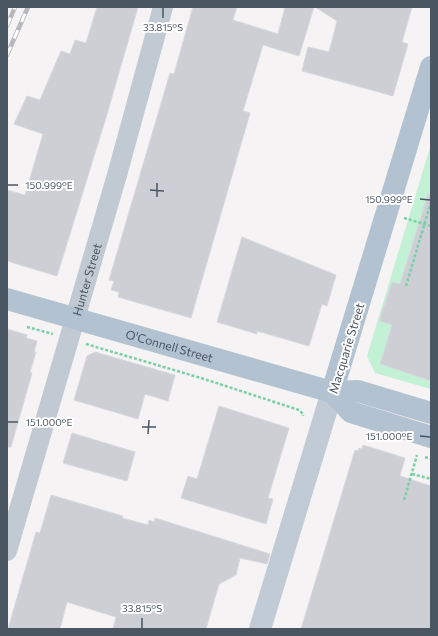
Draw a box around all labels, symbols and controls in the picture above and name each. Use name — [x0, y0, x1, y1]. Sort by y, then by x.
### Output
text: 33.815°S — [143, 21, 183, 33]
text: 150.999°E — [25, 179, 73, 191]
text: 150.999°E — [365, 193, 413, 205]
street label: Hunter Street — [69, 241, 104, 317]
street label: Macquarie Street — [326, 301, 366, 395]
street label: O'Connell Street — [124, 326, 215, 365]
text: 151.000°E — [26, 416, 72, 428]
text: 151.000°E — [366, 430, 412, 442]
text: 33.815°S — [122, 602, 162, 614]

